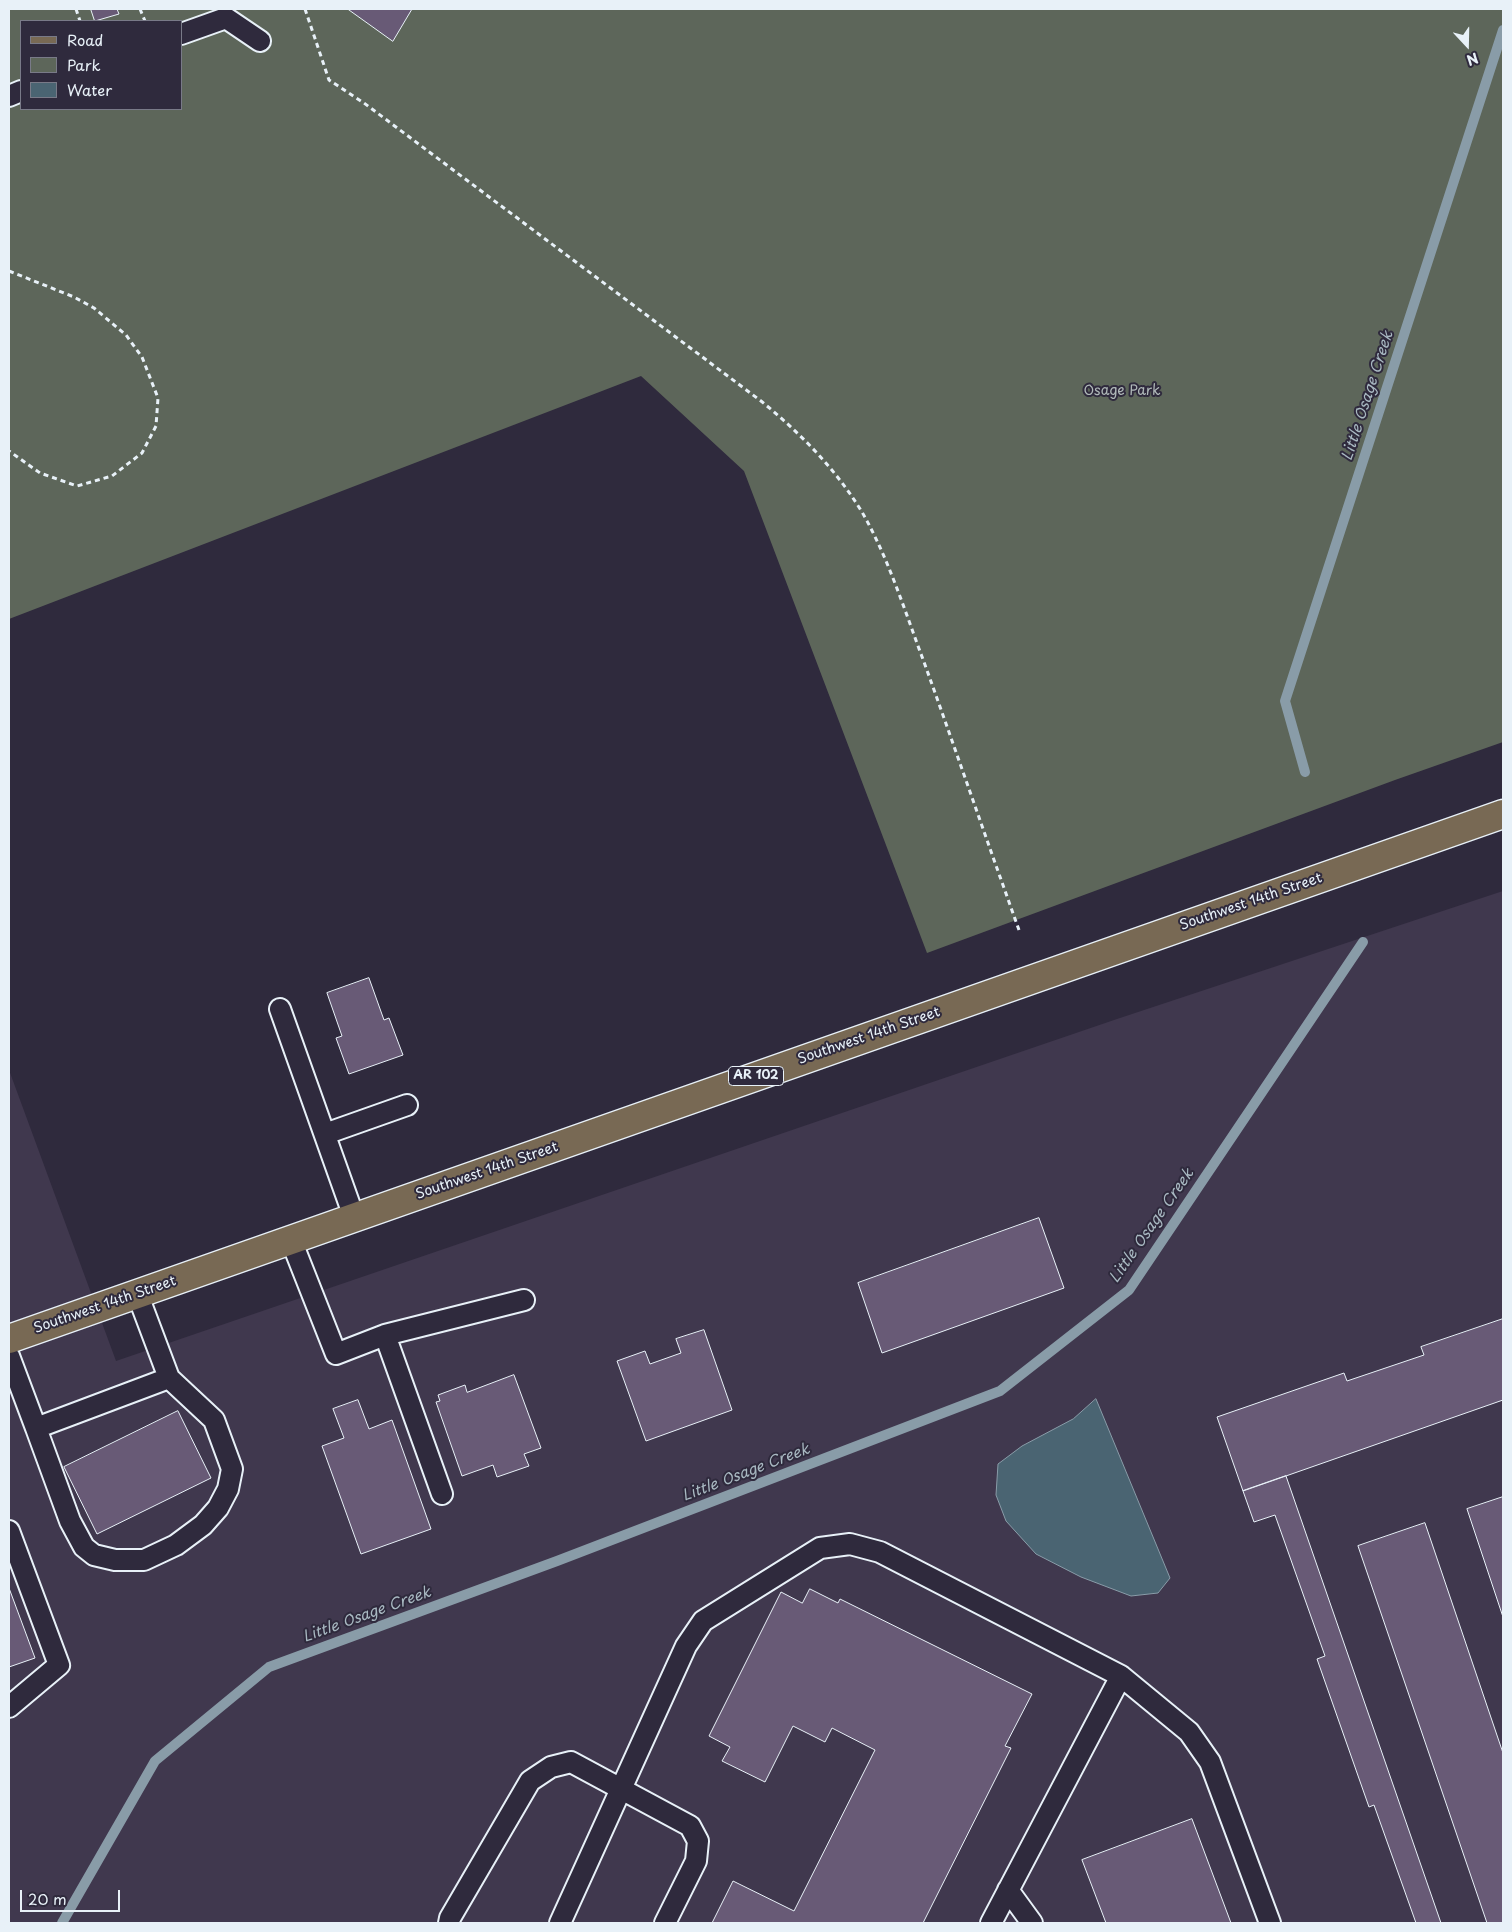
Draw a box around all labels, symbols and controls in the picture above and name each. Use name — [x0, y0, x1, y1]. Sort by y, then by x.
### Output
legend — [20, 20, 182, 110]
north arrow — [1442, 20, 1492, 70]
text: Road — [67, 28, 103, 51]
text: N — [1464, 48, 1481, 71]
text: Park — [67, 53, 101, 76]
text: Water — [67, 78, 112, 101]
water label: Little Osage Creek — [1339, 329, 1397, 463]
park label: Osage Park — [1083, 383, 1161, 399]
street label: Southwest 14th Street — [1178, 870, 1324, 934]
street label: Southwest 14th Street — [796, 1004, 942, 1068]
road number: AR 102 — [728, 1066, 784, 1086]
street label: Southwest 14th Street — [414, 1139, 560, 1203]
water label: Little Osage Creek — [1106, 1166, 1198, 1286]
street label: Southwest 14th Street — [32, 1273, 178, 1337]
water label: Little Osage Creek — [680, 1440, 812, 1506]
water label: Little Osage Creek — [301, 1583, 433, 1647]
scale bar — [22, 1880, 122, 1912]
text: 20 m — [28, 1887, 67, 1910]

